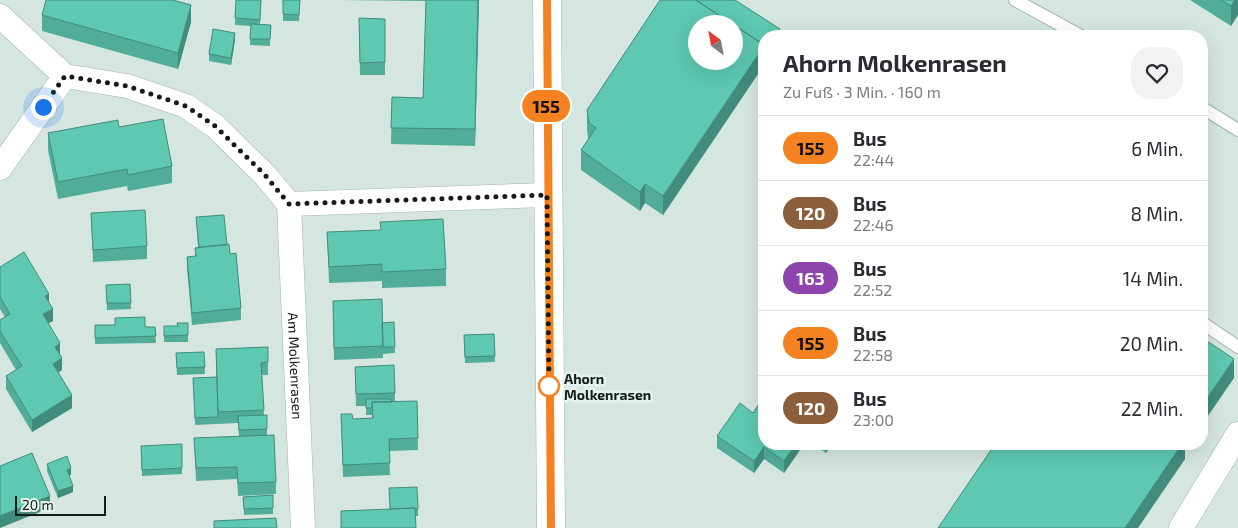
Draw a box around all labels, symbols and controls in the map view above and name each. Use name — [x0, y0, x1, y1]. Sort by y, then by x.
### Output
north arrow — [688, 15, 742, 70]
map controls — [688, 15, 743, 70]
button: heart — [1131, 47, 1183, 99]
text: Ahorn Molkenrasen — [783, 48, 1007, 77]
text: Zu Fuß · 3 Min. · 160 m — [783, 82, 941, 101]
line badge: 155 — [517, 90, 575, 122]
your location — [31, 95, 56, 120]
text: 155 — [532, 95, 560, 117]
text: Bus — [853, 127, 887, 150]
text: 155 — [797, 137, 824, 159]
text: 6 Min. — [1131, 137, 1183, 160]
text: 22:44 — [853, 150, 894, 169]
text: Bus — [853, 192, 887, 215]
text: 120 — [796, 202, 825, 224]
text: 8 Min. — [1130, 202, 1183, 225]
text: 22:46 — [853, 215, 894, 234]
text: Bus — [853, 257, 887, 280]
text: 163 — [796, 267, 825, 289]
text: 14 Min. — [1123, 267, 1183, 290]
text: 22:52 — [853, 280, 892, 299]
street label: Am Molkenrasen — [285, 312, 307, 420]
text: Bus — [853, 322, 887, 345]
text: 155 — [797, 332, 824, 354]
text: 20 Min. — [1120, 332, 1183, 355]
text: 22:58 — [853, 345, 893, 364]
place label: Ahorn Molkenrasen — [564, 370, 651, 403]
marker: Ahorn Molkenrasen — [538, 375, 560, 397]
text: Bus — [853, 387, 887, 410]
text: 120 — [796, 397, 825, 419]
text: 22 Min. — [1121, 397, 1183, 420]
text: 23:00 — [853, 410, 894, 429]
scale bar — [15, 493, 106, 516]
text: 20 m — [22, 496, 54, 513]

